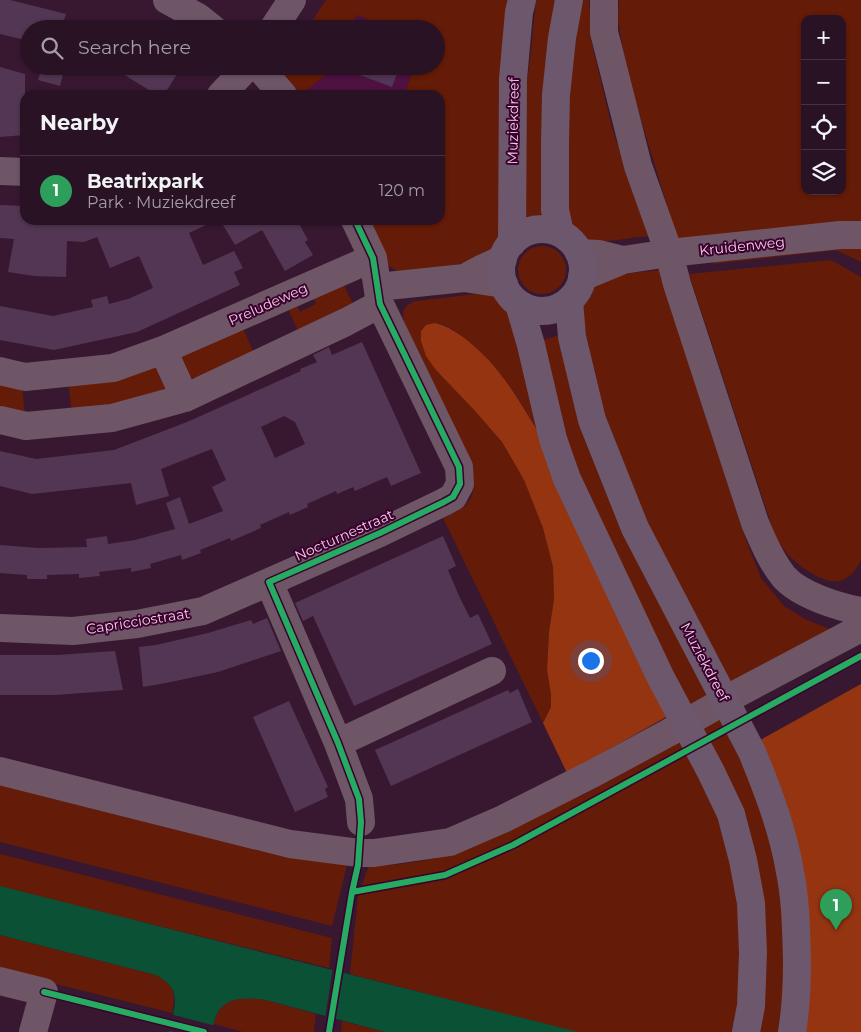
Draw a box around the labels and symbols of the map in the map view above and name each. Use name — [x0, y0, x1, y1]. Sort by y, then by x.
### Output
street label: Muziekdreef — [503, 76, 523, 165]
street label: Kruidenweg — [698, 233, 786, 259]
street label: Preludeweg — [226, 279, 310, 329]
street label: Nocturnestraat — [292, 505, 397, 565]
street label: Capricciostraat — [85, 604, 191, 638]
street label: Muziekdreef — [677, 619, 734, 706]
your location — [578, 648, 604, 674]
pin: 1 — [820, 889, 852, 930]

